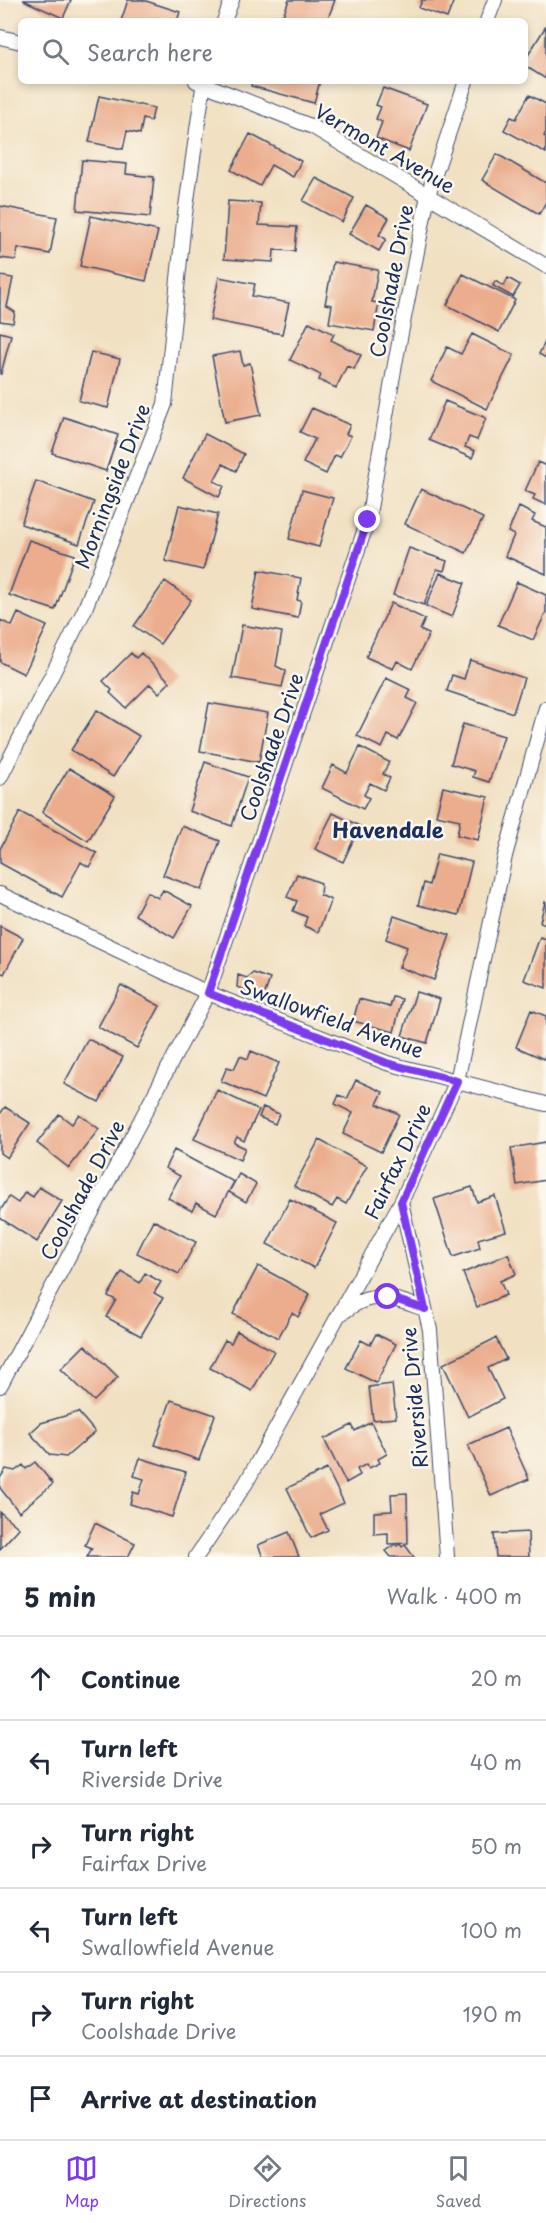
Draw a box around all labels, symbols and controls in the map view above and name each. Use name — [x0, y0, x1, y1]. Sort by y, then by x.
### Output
search box — [18, 18, 528, 84]
icon: search — [39, 35, 72, 68]
text: Search here — [87, 35, 213, 68]
street label: Vermont Avenue — [309, 96, 461, 200]
street label: Coolshade Drive — [361, 202, 421, 360]
street label: Morningside Drive — [67, 399, 157, 573]
route end — [354, 506, 380, 532]
street label: Coolshade Drive — [232, 669, 310, 825]
district label: Havendale — [332, 813, 444, 845]
street label: Swallowfield Avenue — [236, 971, 428, 1065]
street label: Fairfax Drive — [356, 1098, 438, 1224]
street label: Coolshade Drive — [32, 1114, 132, 1266]
route start — [374, 1283, 400, 1309]
street label: Riverside Drive — [393, 1326, 435, 1470]
text: 5 min — [24, 1577, 96, 1616]
text: Walk · 400 m — [387, 1581, 522, 1611]
icon: ahead — [24, 1662, 57, 1695]
text: Continue — [81, 1662, 180, 1695]
text: 20 m — [470, 1663, 522, 1693]
text: Turn left — [81, 1731, 178, 1764]
icon: left — [24, 1746, 57, 1779]
text: 40 m — [470, 1747, 522, 1777]
text: Riverside Drive — [81, 1764, 223, 1794]
text: Turn right — [81, 1815, 194, 1848]
icon: right — [24, 1830, 57, 1863]
text: 50 m — [470, 1831, 522, 1861]
text: Fairfax Drive — [81, 1848, 207, 1878]
text: Turn left — [81, 1899, 178, 1932]
icon: left — [24, 1914, 57, 1947]
text: 100 m — [461, 1915, 522, 1945]
text: Swallowfield Avenue — [81, 1932, 274, 1962]
text: Turn right — [81, 1983, 194, 2016]
icon: right — [24, 1998, 57, 2031]
text: 190 m — [463, 1999, 522, 2029]
text: Coolshade Drive — [81, 2016, 236, 2046]
icon: arrive — [24, 2082, 57, 2115]
text: Arrive at destination — [81, 2082, 317, 2115]
tab: Map — [65, 2152, 99, 2212]
tab: Directions — [228, 2152, 306, 2212]
tab: Saved — [436, 2152, 481, 2212]

